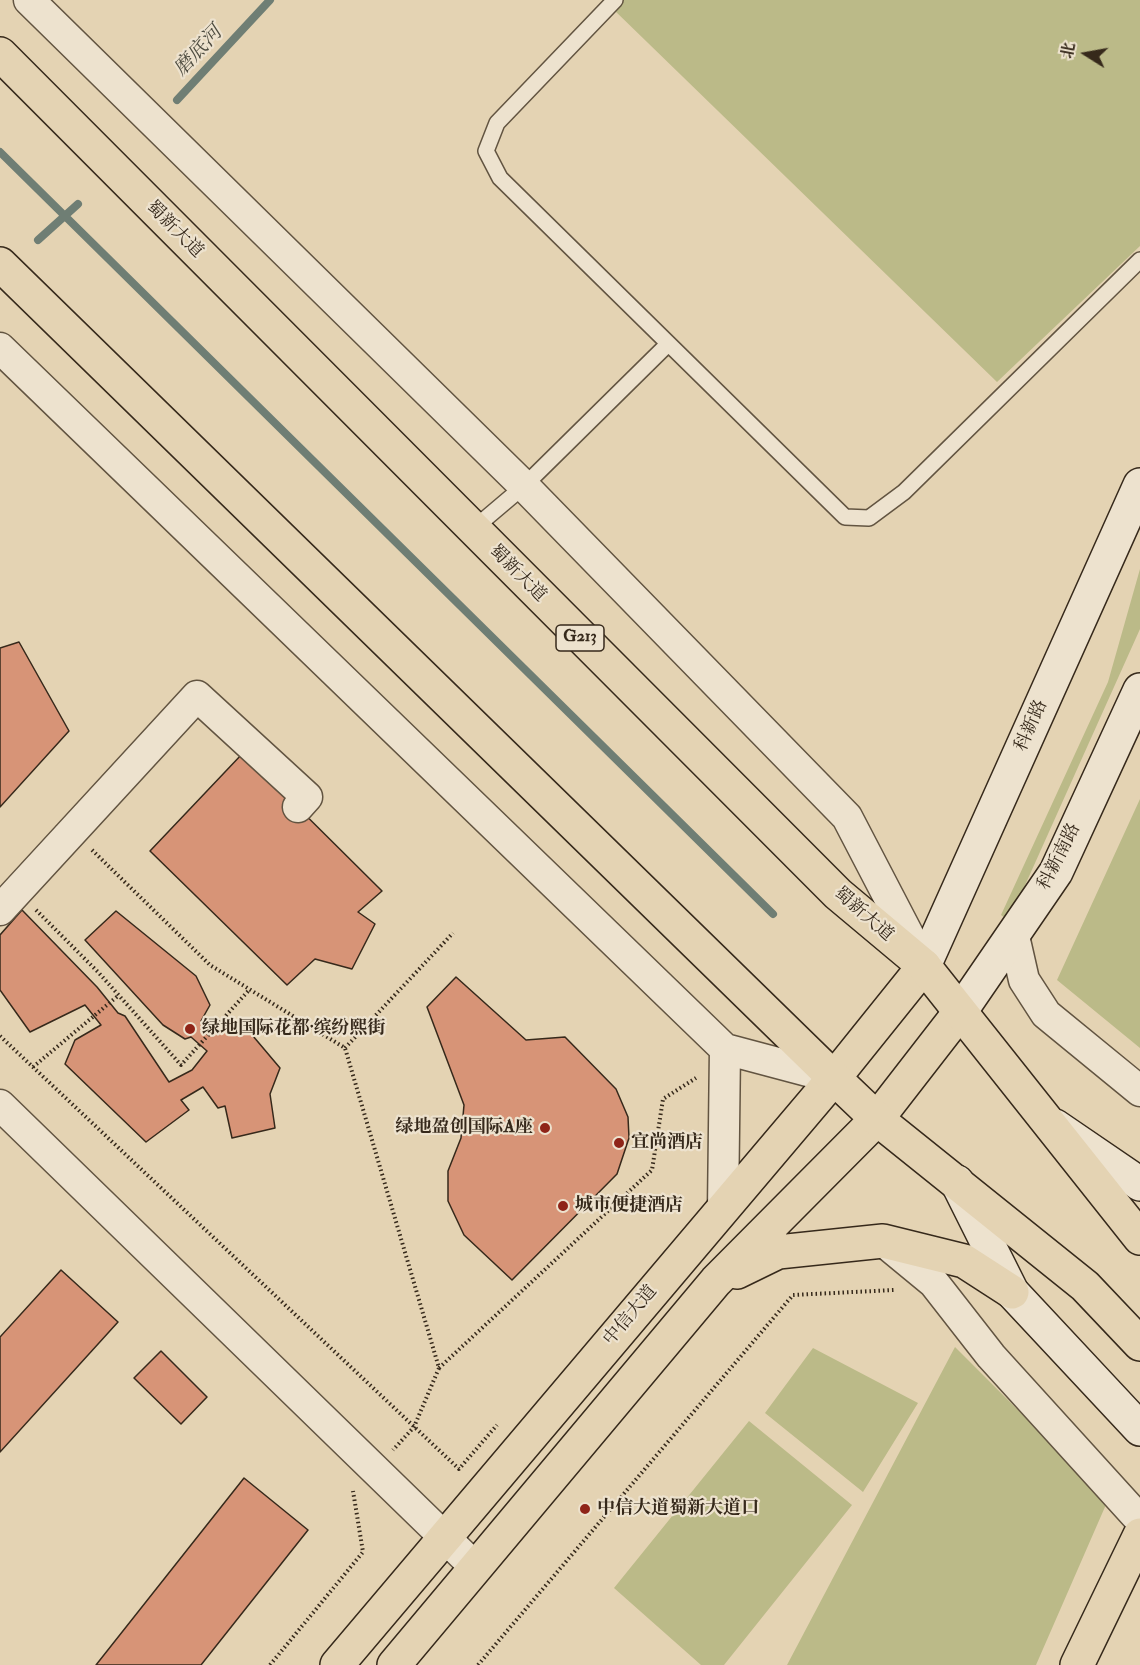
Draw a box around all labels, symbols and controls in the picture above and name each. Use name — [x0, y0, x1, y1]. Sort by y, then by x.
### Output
water label: 磨底河 — [170, 22, 228, 82]
north arrow — [1056, 24, 1116, 84]
text: 北 — [1057, 41, 1080, 60]
street label: 蜀新大道 — [141, 197, 207, 263]
street label: 蜀新大道 — [484, 541, 550, 607]
road number: G213 — [556, 625, 604, 651]
street label: 科新路 — [1011, 697, 1053, 755]
street label: 科新南路 — [1034, 820, 1086, 894]
street label: 蜀新大道 — [829, 883, 897, 947]
place label: 绿地国际花都·缤纷熙街 — [202, 1018, 386, 1040]
marker: 绿地国际花都·缤纷熙街 — [183, 1022, 197, 1036]
place label: 绿地盈创国际A座 — [396, 1117, 533, 1139]
marker: 绿地盈创国际A座 — [538, 1121, 552, 1135]
place label: 宜尚酒店 — [631, 1132, 703, 1154]
marker: 宜尚酒店 — [612, 1136, 626, 1150]
place label: 城市便捷酒店 — [575, 1195, 683, 1217]
marker: 城市便捷酒店 — [556, 1199, 570, 1213]
street label: 中信大道 — [600, 1281, 662, 1351]
place label: 中信大道蜀新大道口 — [597, 1498, 759, 1520]
marker: 中信大道蜀新大道口 — [578, 1502, 592, 1516]

